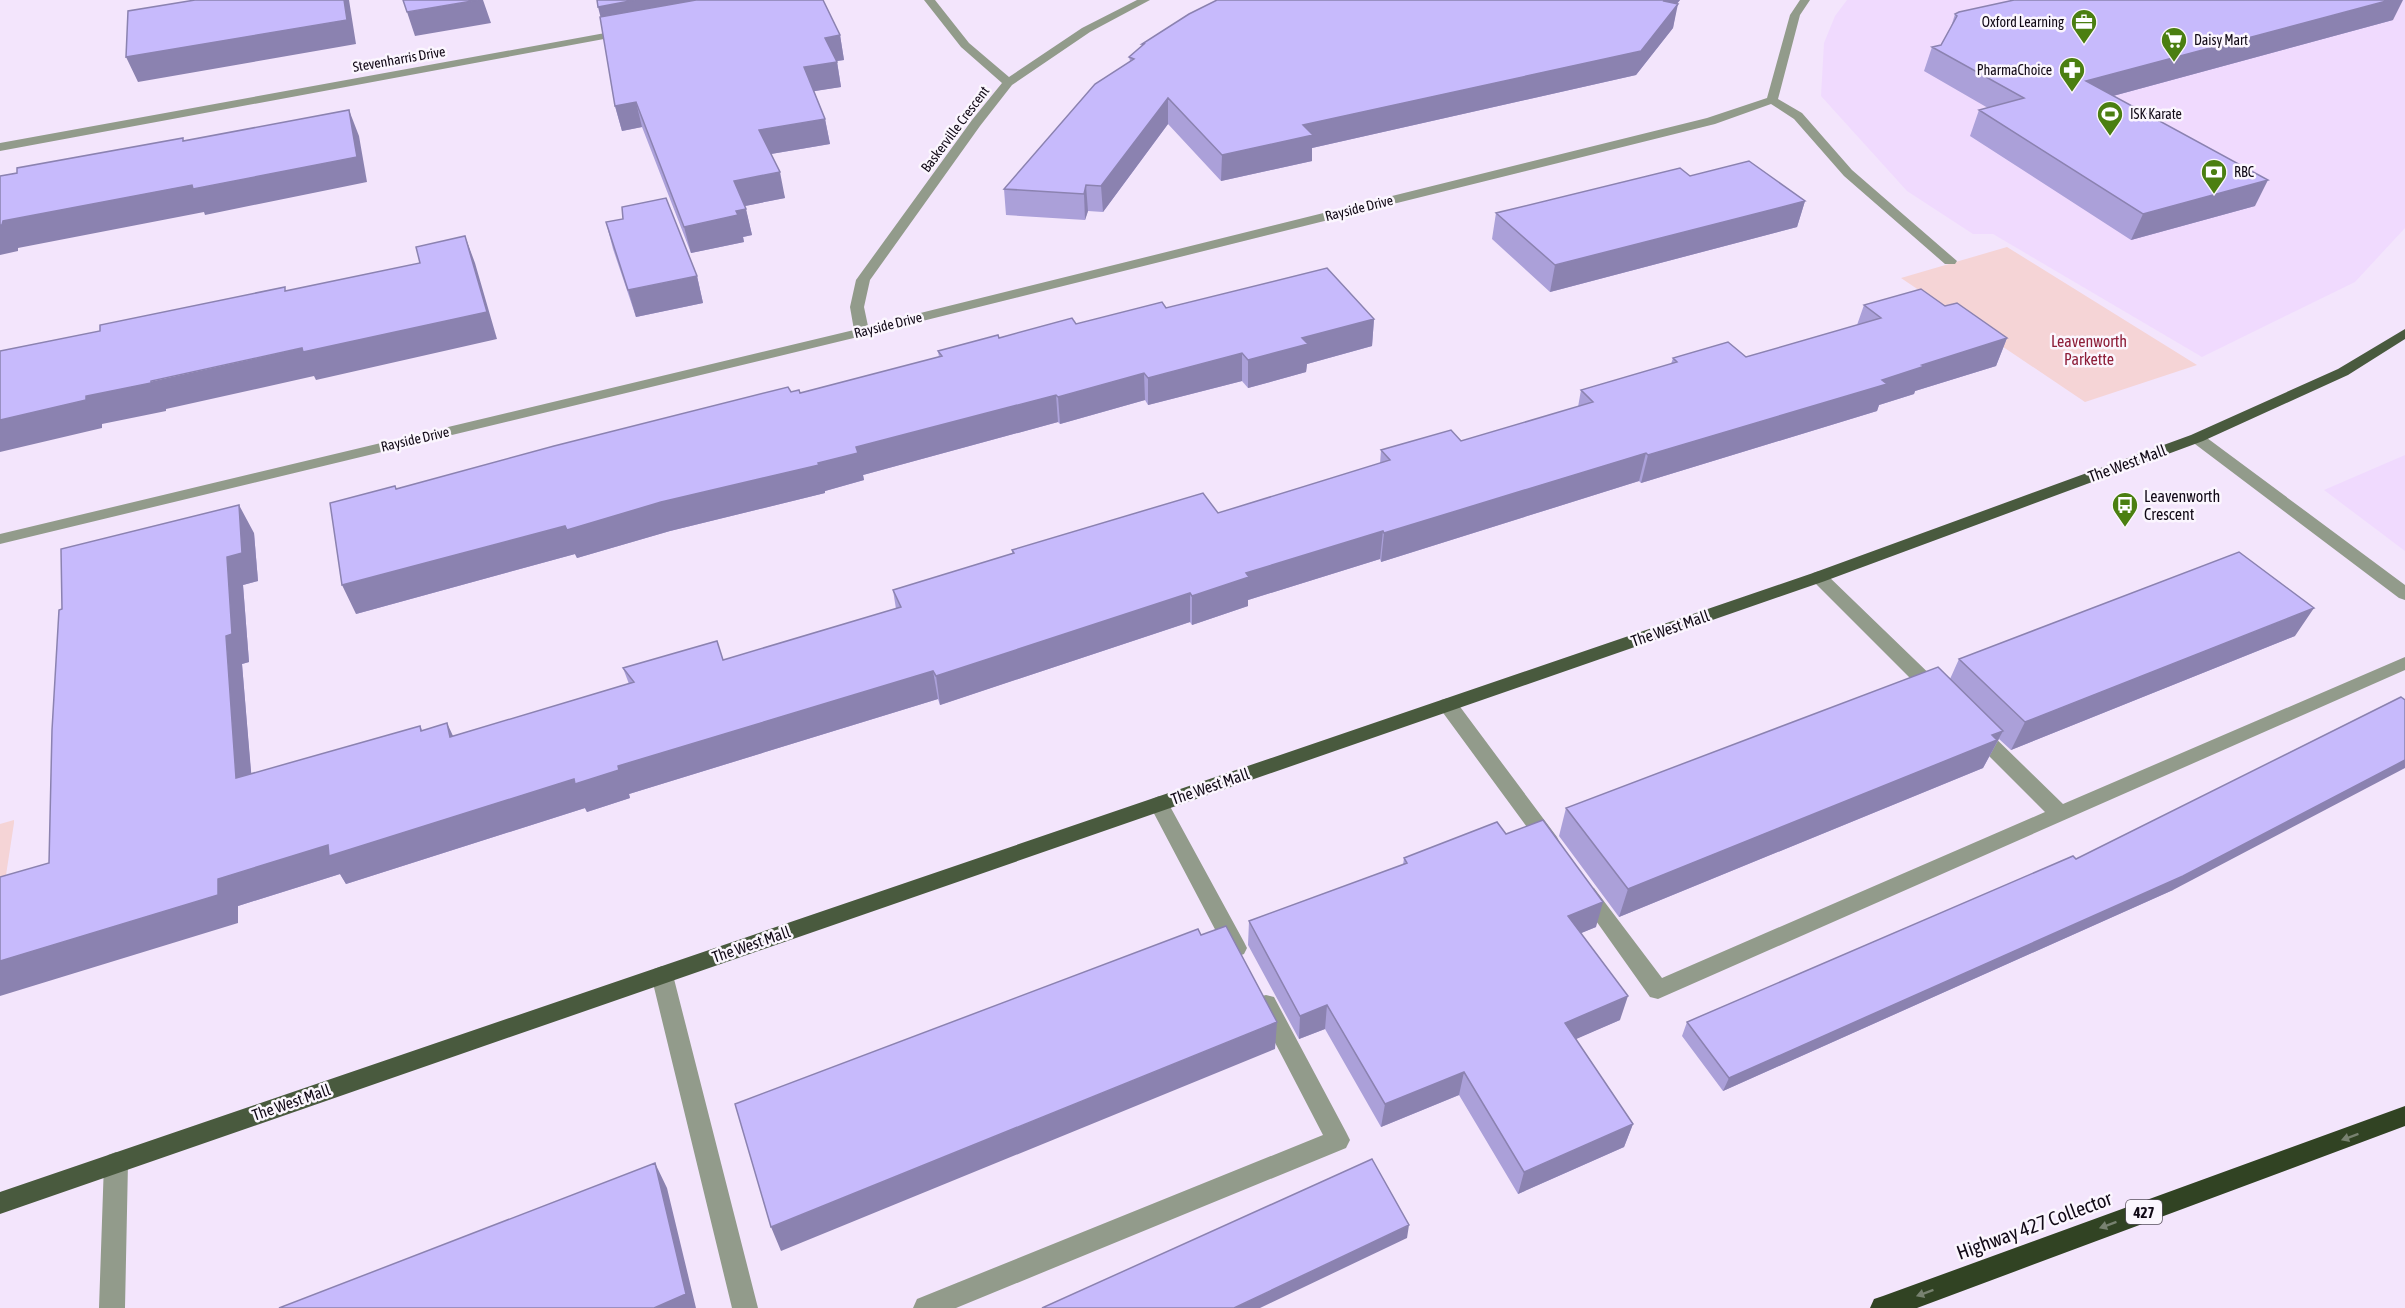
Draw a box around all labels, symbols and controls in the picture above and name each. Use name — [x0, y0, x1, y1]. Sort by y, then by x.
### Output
office icon: Oxford Learning — [2069, 7, 2099, 45]
place label: Oxford Learning — [1982, 14, 2064, 30]
supermarket icon: Daisy Mart — [2159, 25, 2189, 63]
place label: Daisy Mart — [2194, 32, 2248, 48]
street label: Stevenharris Drive — [352, 43, 446, 75]
pharmacy icon: PharmaChoice — [2057, 55, 2087, 93]
place label: PharmaChoice — [1977, 62, 2052, 78]
street label: Baskerville Crescent — [918, 83, 992, 175]
sports icon: ISK Karate — [2095, 99, 2125, 137]
place label: ISK Karate — [2130, 106, 2182, 122]
bank icon: RBC — [2199, 157, 2229, 195]
place label: RBC — [2234, 164, 2255, 180]
street label: Rayside Drive — [1323, 192, 1395, 224]
street label: Rayside Drive — [852, 309, 924, 341]
park label: Leavenworth Parkette — [2051, 332, 2127, 368]
street label: Rayside Drive — [379, 423, 451, 455]
street label: The West Mall — [2086, 440, 2169, 485]
place label: Leavenworth Crescent — [2144, 487, 2220, 523]
bus stop icon: Leavenworth Crescent — [2110, 490, 2140, 528]
street label: The West Mall — [1629, 606, 1712, 650]
street label: The West Mall — [1169, 764, 1252, 808]
street label: The West Mall — [710, 922, 793, 966]
street label: The West Mall — [250, 1080, 333, 1124]
one-way arrow — [2341, 1132, 2359, 1142]
street label: Highway 427 Collector — [1953, 1186, 2116, 1264]
road number: 427 — [2126, 1200, 2162, 1224]
one-way arrow — [2099, 1221, 2117, 1231]
one-way arrow — [1916, 1288, 1934, 1298]

